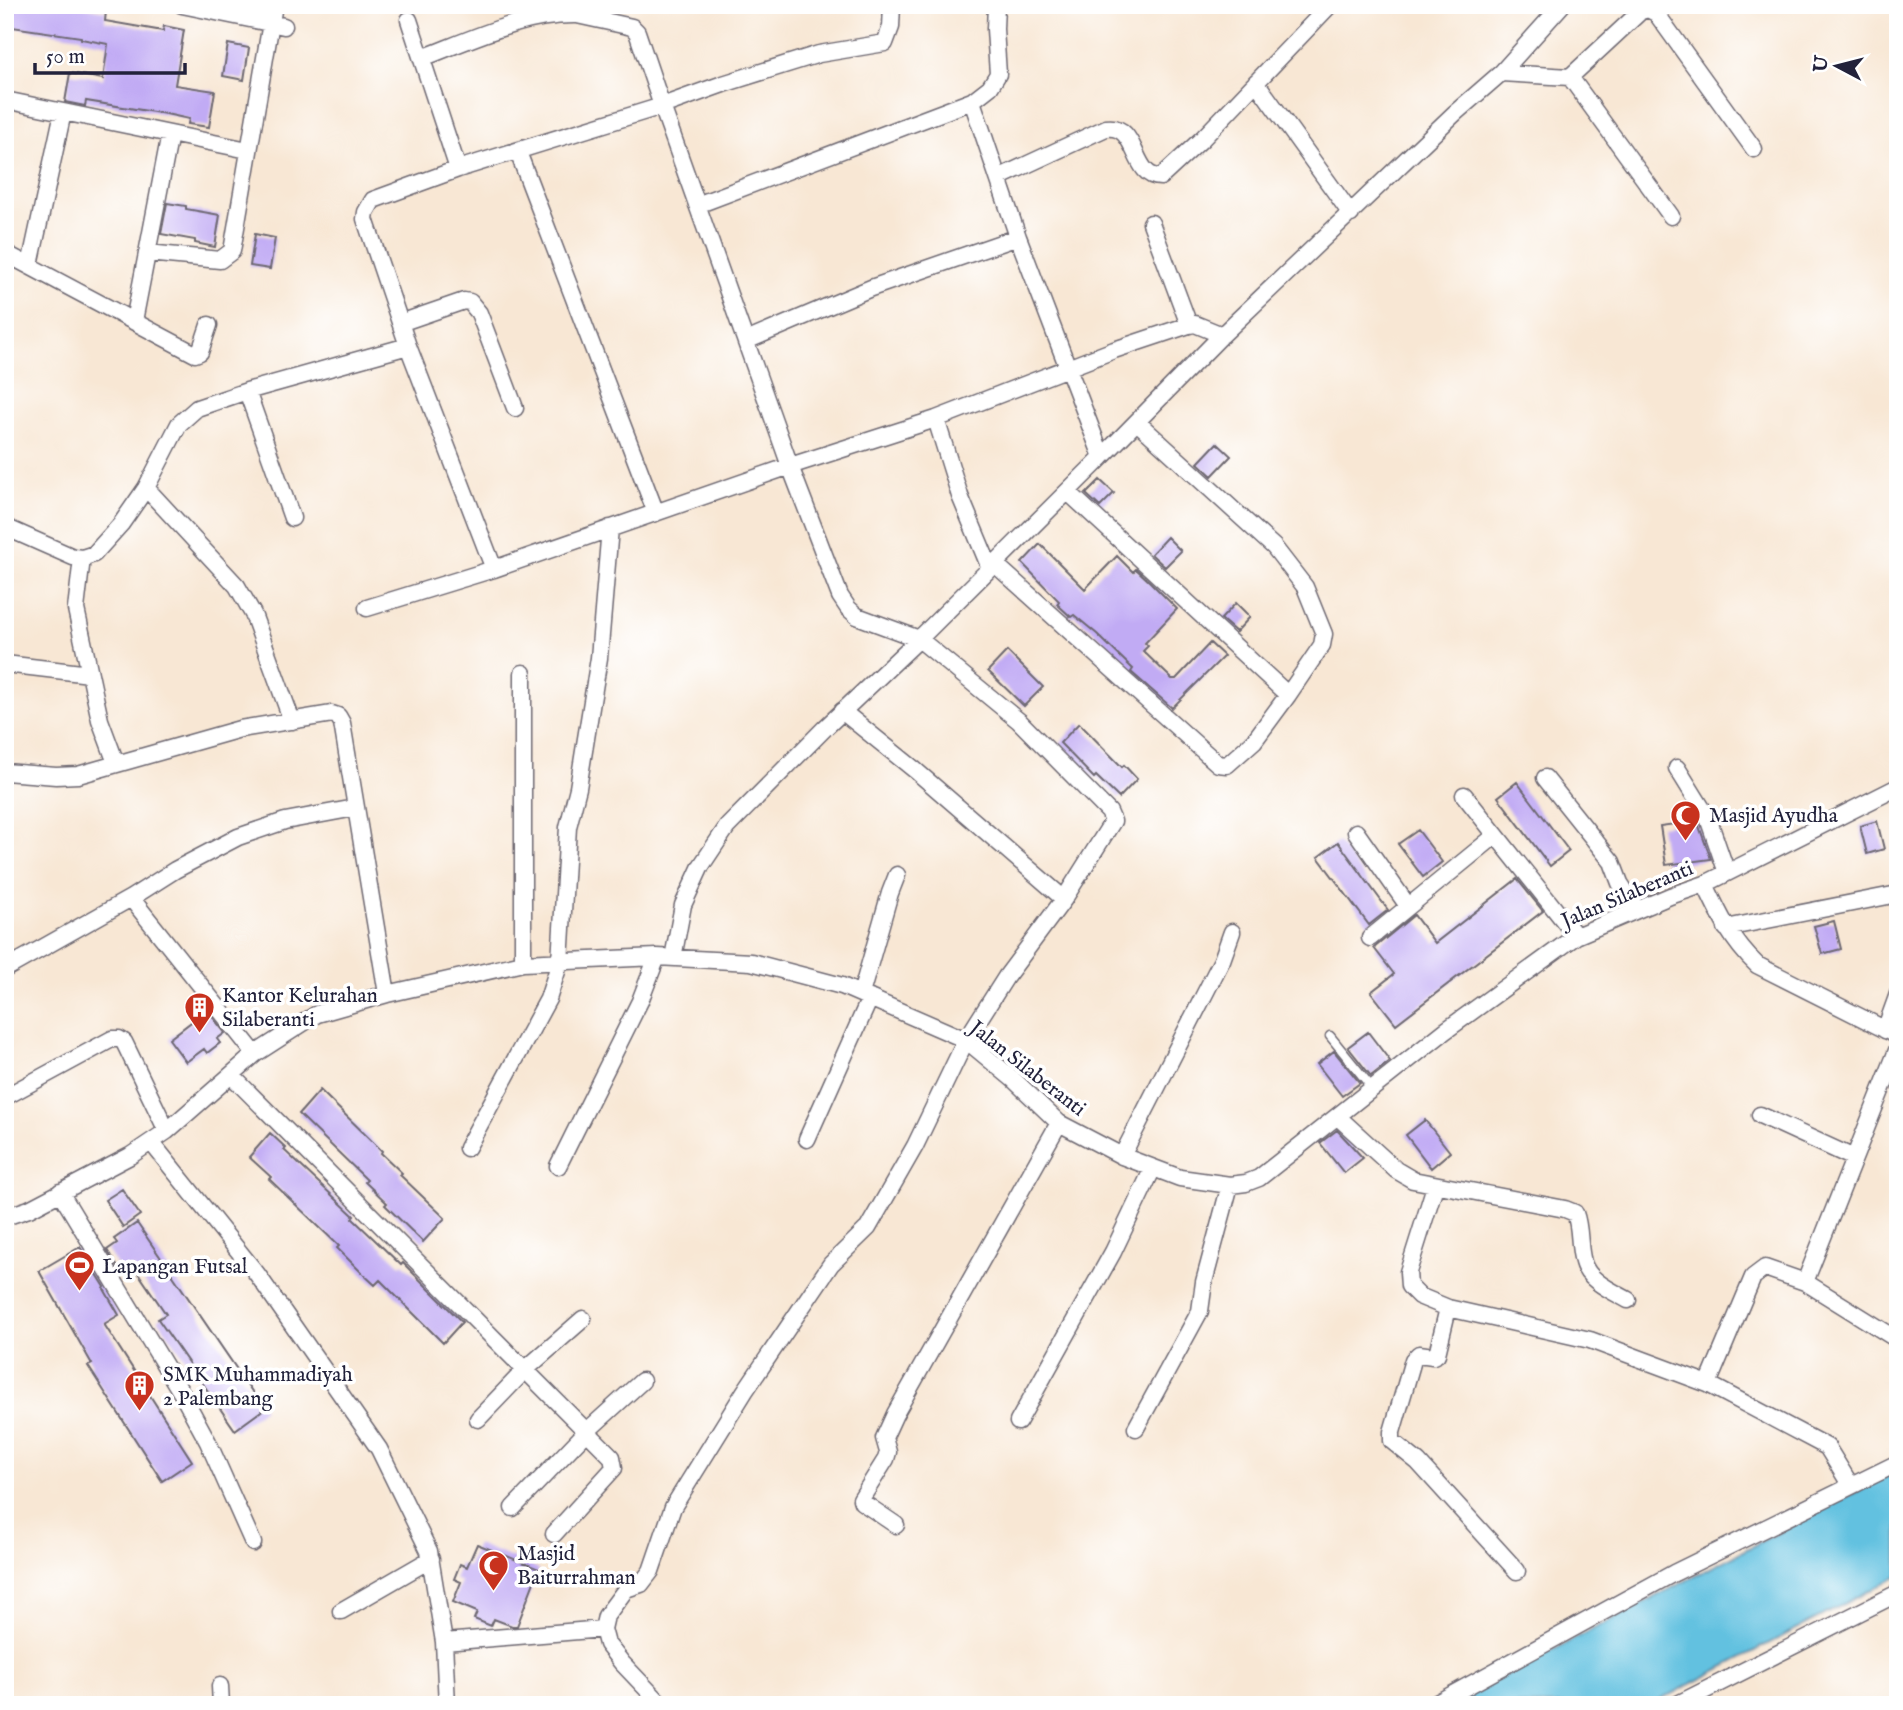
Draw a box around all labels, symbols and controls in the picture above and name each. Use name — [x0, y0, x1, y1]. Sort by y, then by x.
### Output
scale bar — [35, 32, 186, 76]
north arrow — [1801, 32, 1871, 102]
text: 50 m — [46, 44, 85, 71]
text: U — [1809, 54, 1835, 75]
mosque icon: Masjid Ayudha — [1669, 798, 1703, 842]
place label: Masjid Ayudha — [1709, 803, 1839, 830]
street label: Jalan Silaberanti — [1556, 856, 1698, 936]
place label: Kantor Kelurahan Silaberanti — [222, 983, 378, 1034]
building icon: Kantor Kelurahan Silaberanti — [182, 990, 216, 1034]
street label: Jalan Silaberanti — [962, 1014, 1091, 1123]
sports icon: Lapangan Futsal — [62, 1249, 96, 1293]
place label: Lapangan Futsal — [102, 1254, 248, 1281]
place label: SMK Muhammadiyah 2 Palembang — [163, 1362, 353, 1413]
building icon: SMK Muhammadiyah 2 Palembang — [123, 1369, 157, 1413]
place label: Masjid Baiturrahman — [517, 1541, 636, 1592]
mosque icon: Masjid Baiturrahman — [477, 1548, 511, 1592]

